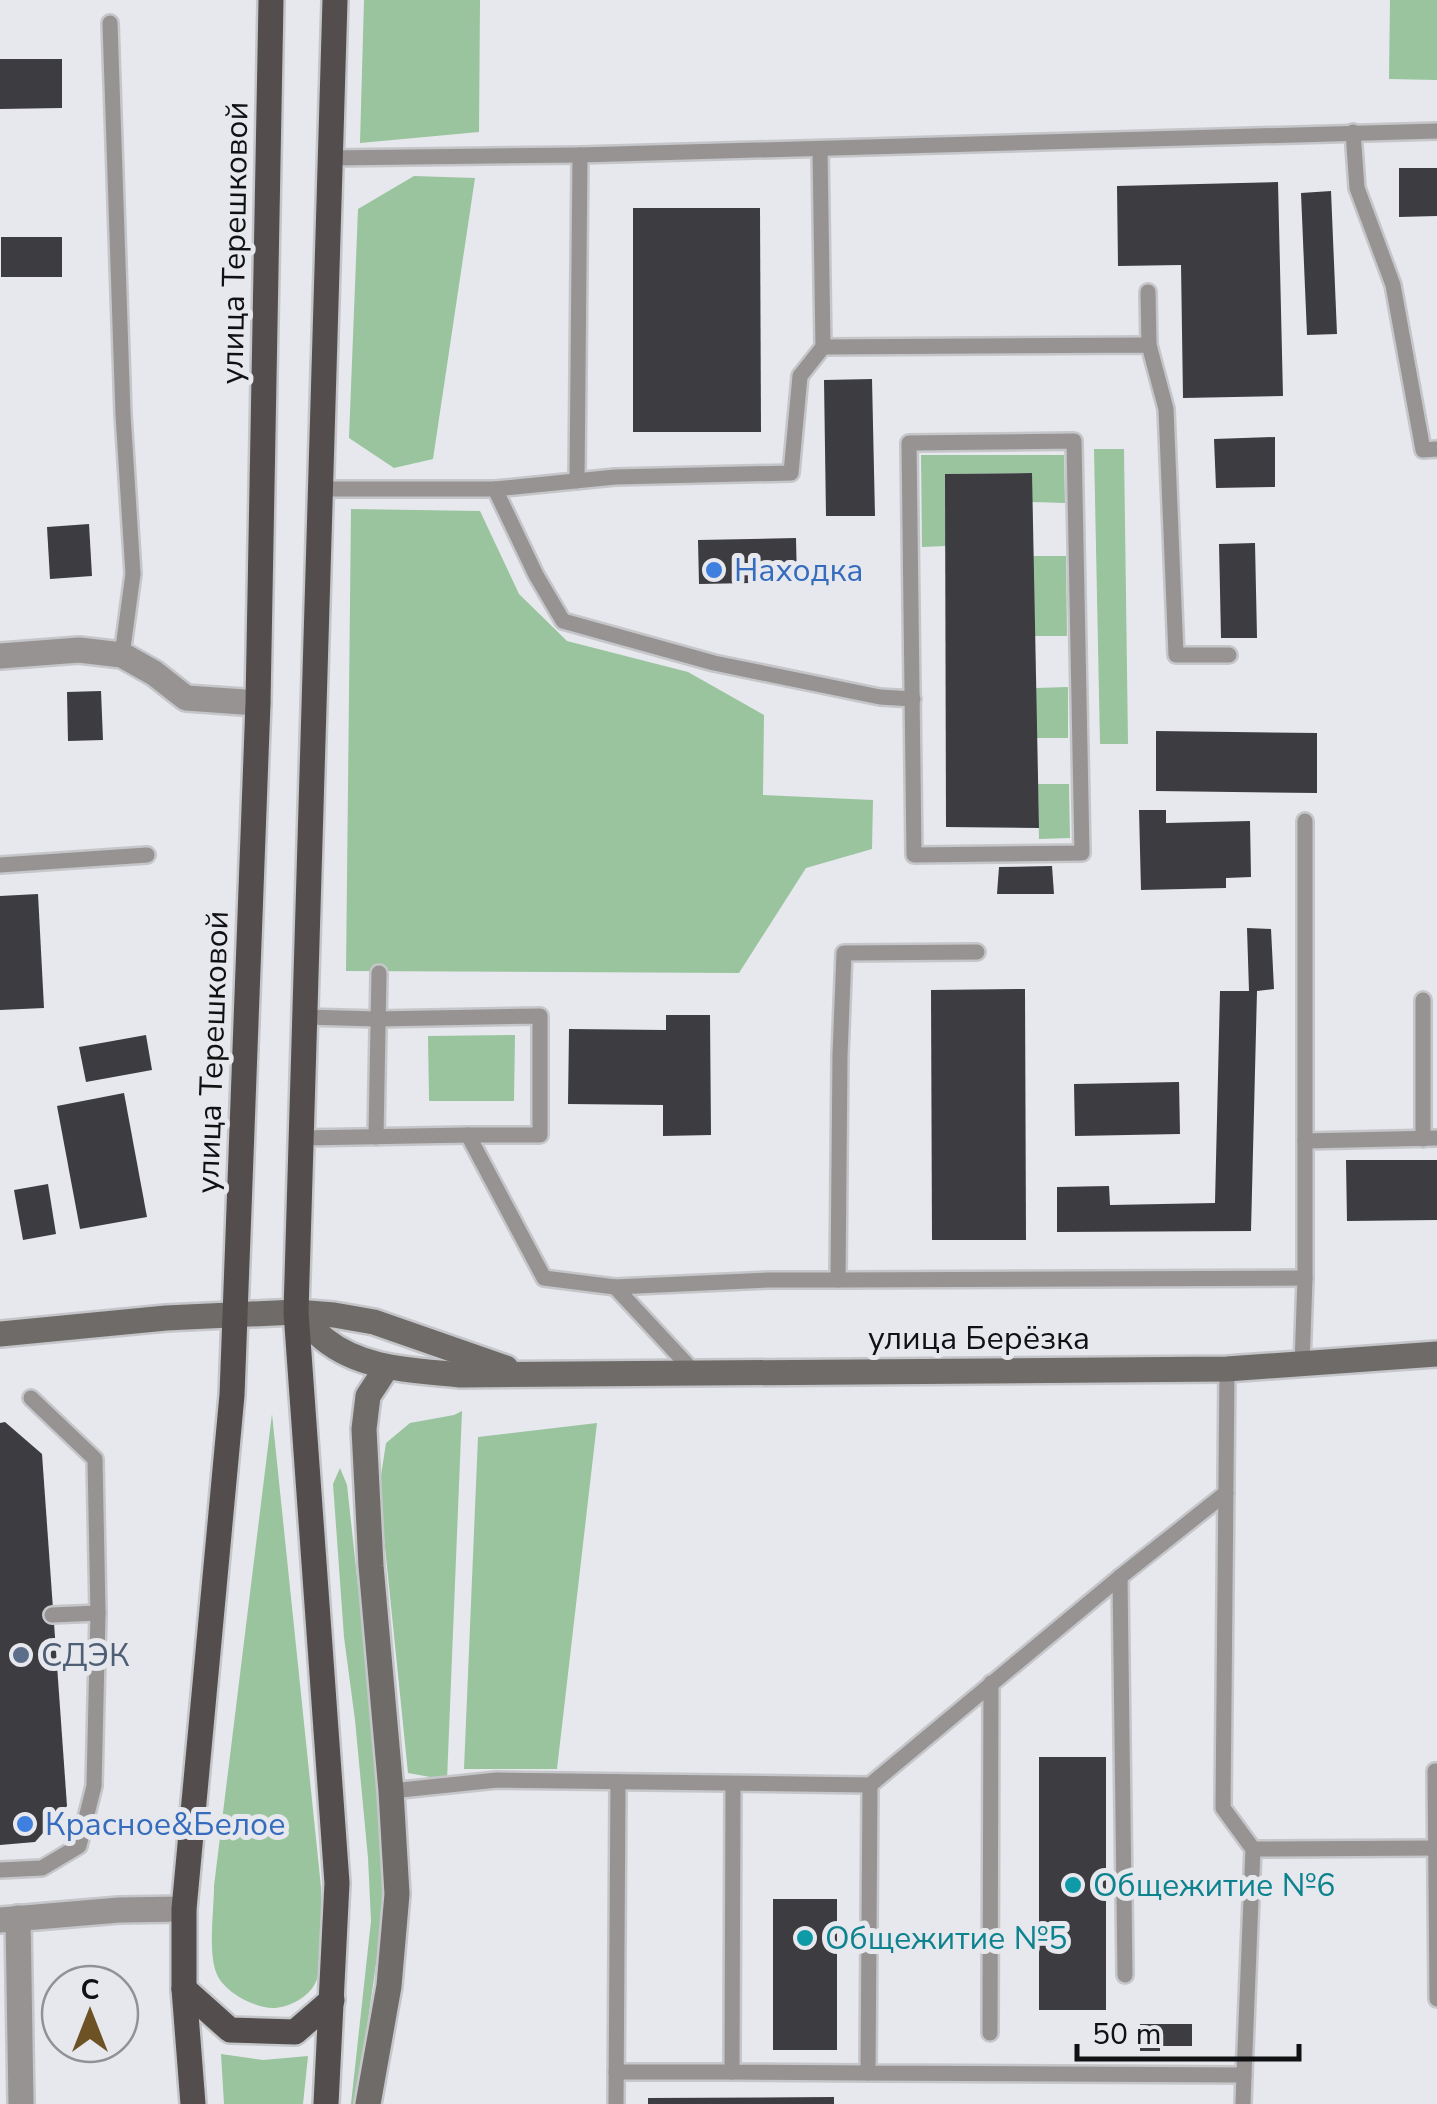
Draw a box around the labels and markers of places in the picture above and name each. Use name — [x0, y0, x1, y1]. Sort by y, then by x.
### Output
place label: Находка — [734, 549, 864, 592]
marker: Находка — [703, 559, 725, 581]
place label: СДЭК — [41, 1634, 130, 1677]
marker: СДЭК — [10, 1644, 32, 1666]
place label: Красное&Белое — [45, 1803, 286, 1846]
marker: Красное&Белое — [14, 1813, 36, 1835]
place label: Общежитие №6 — [1093, 1864, 1335, 1907]
marker: Общежитие №6 — [1062, 1874, 1084, 1896]
place label: Общежитие №5 — [825, 1917, 1067, 1960]
marker: Общежитие №5 — [794, 1927, 816, 1949]

